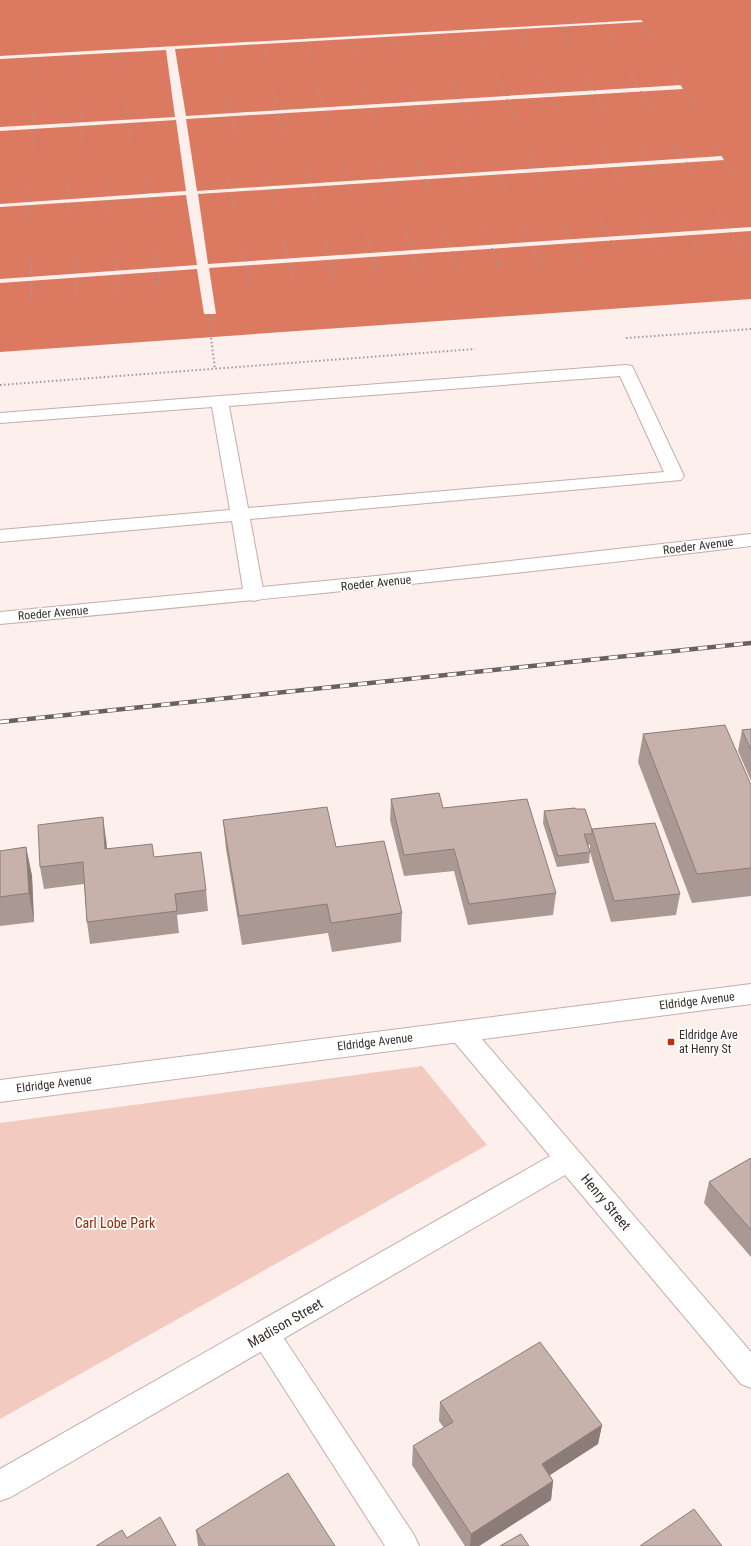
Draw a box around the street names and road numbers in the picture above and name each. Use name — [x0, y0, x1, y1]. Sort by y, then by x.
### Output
street label: Roeder Avenue — [662, 535, 734, 557]
street label: Roeder Avenue — [340, 572, 412, 594]
street label: Roeder Avenue — [17, 603, 89, 623]
street label: Eldridge Avenue — [658, 989, 736, 1013]
street label: Eldridge Avenue — [336, 1030, 414, 1054]
street label: Eldridge Avenue — [15, 1072, 93, 1096]
street label: Henry Street — [578, 1171, 634, 1233]
street label: Madison Street — [245, 1295, 325, 1351]

